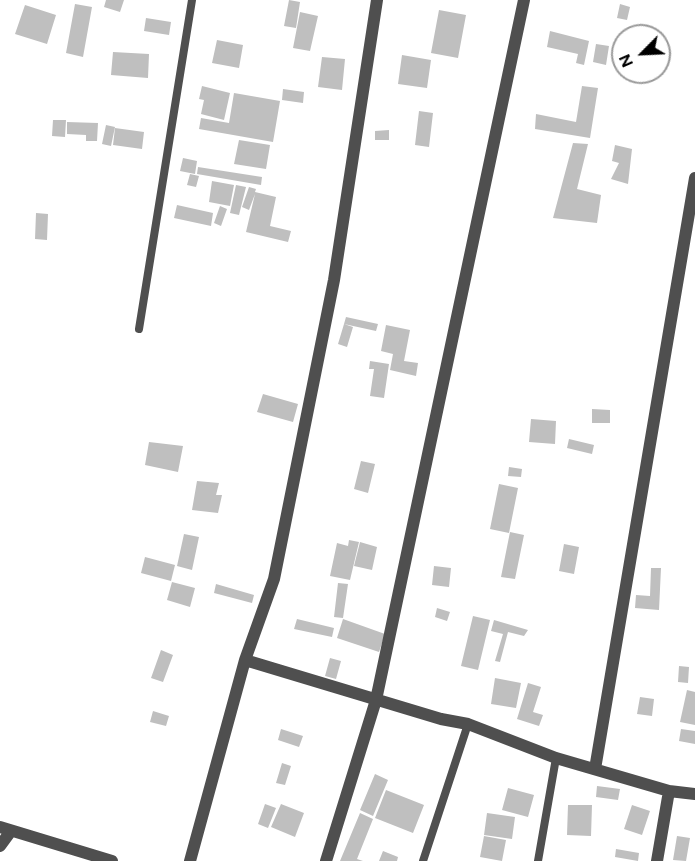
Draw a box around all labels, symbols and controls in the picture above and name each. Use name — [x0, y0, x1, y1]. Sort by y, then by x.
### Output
north arrow — [611, 24, 671, 84]
text: N — [615, 51, 637, 70]

